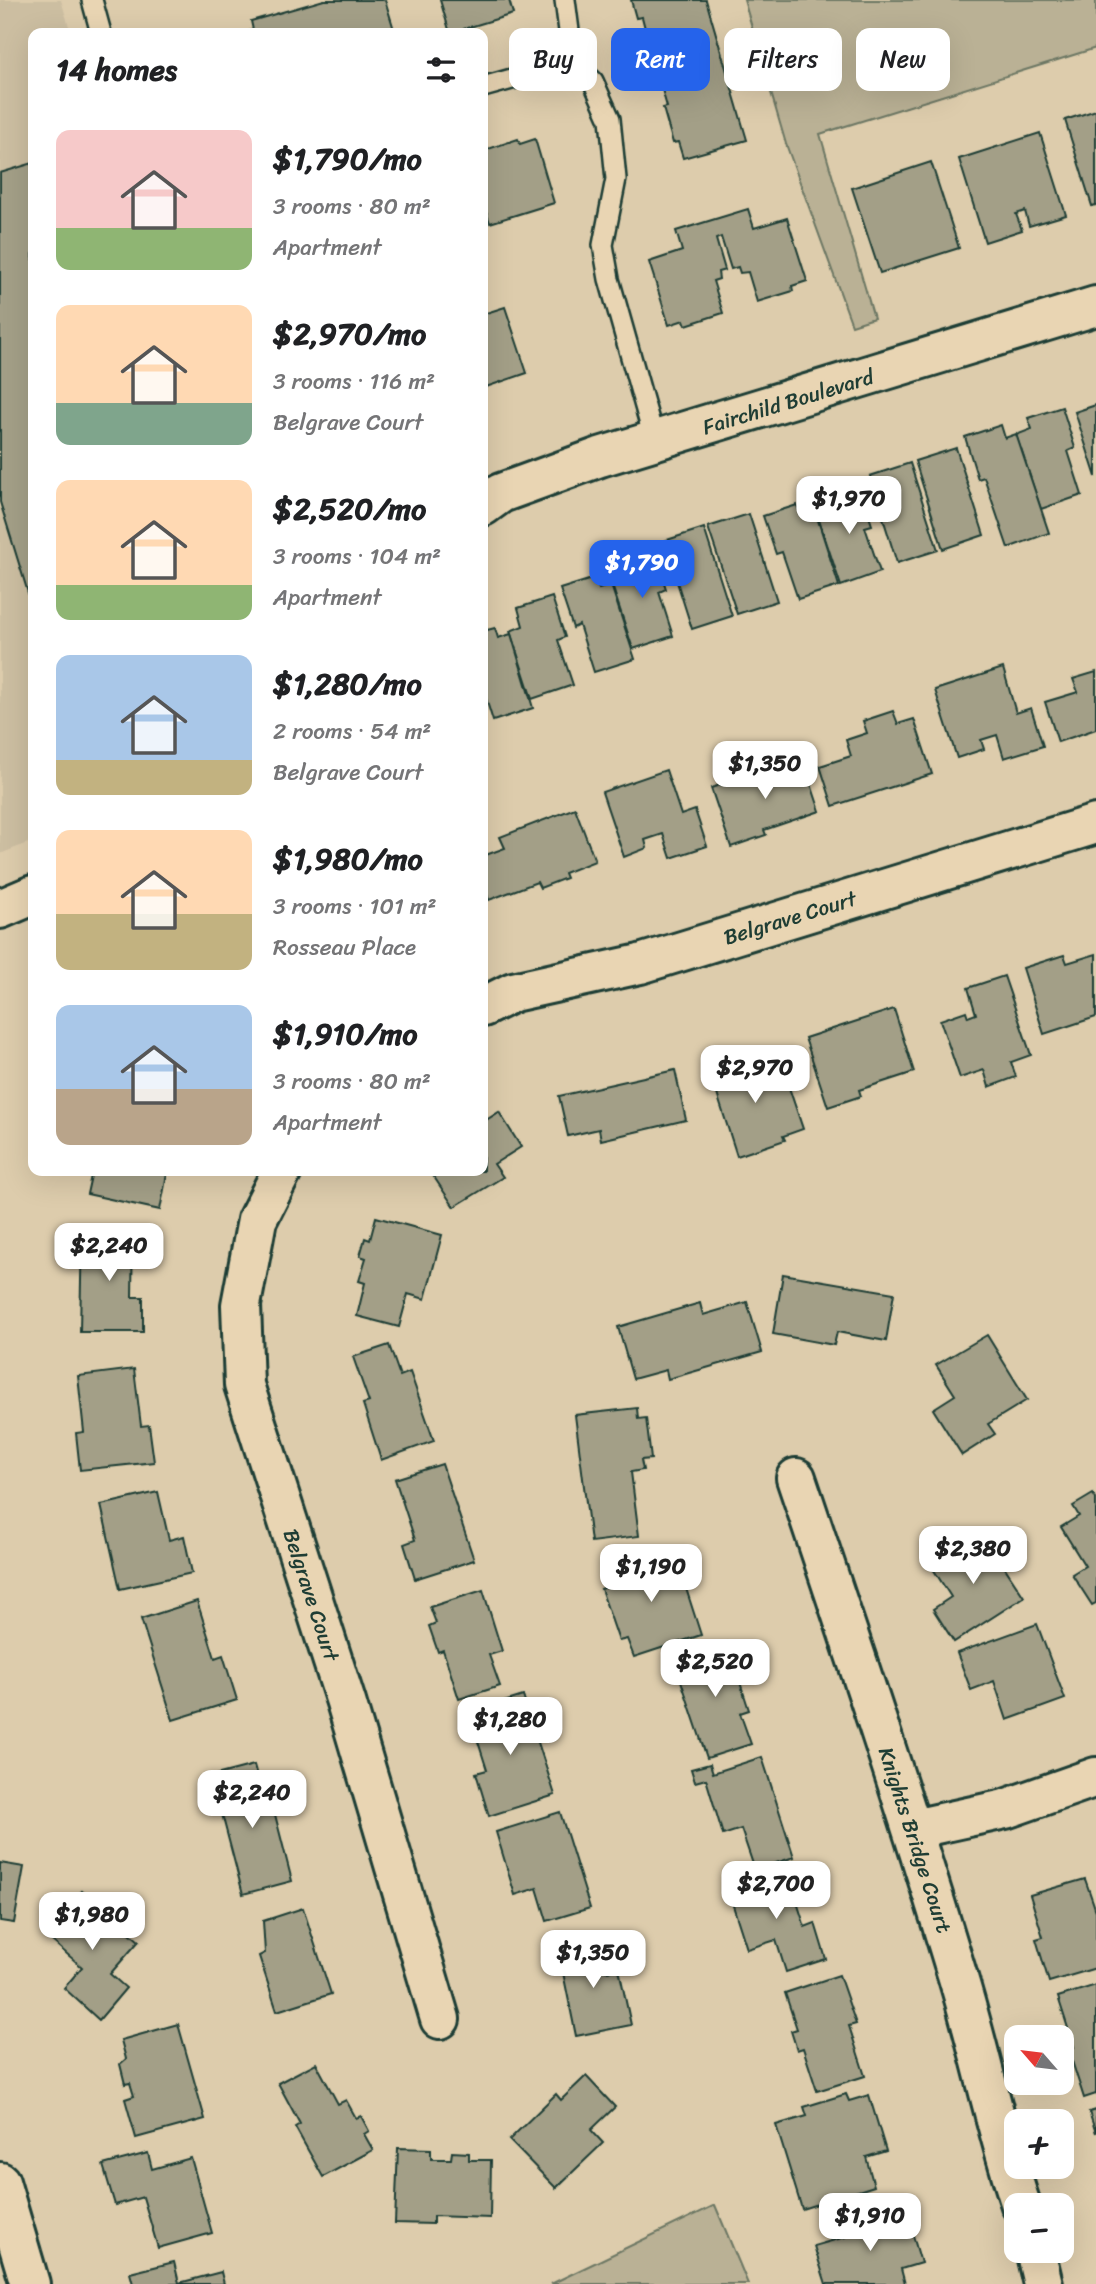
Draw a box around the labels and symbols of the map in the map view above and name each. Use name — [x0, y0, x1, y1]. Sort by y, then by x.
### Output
street label: Fairchild Boulevard — [698, 357, 880, 446]
pin: $1,970 — [792, 476, 906, 536]
pin: $1,790 — [585, 540, 699, 600]
pin: $1,350 — [708, 742, 822, 801]
street label: Belgrave Court — [719, 879, 863, 956]
pin: $2,970 — [698, 1046, 812, 1105]
pin: $2,240 — [52, 1224, 166, 1283]
street label: Belgrave Court — [272, 1524, 351, 1668]
pin: $2,380 — [916, 1526, 1030, 1586]
pin: $1,190 — [594, 1544, 708, 1604]
pin: $2,520 — [658, 1640, 772, 1699]
pin: $1,280 — [453, 1698, 567, 1757]
street label: Knights Bridge Court — [867, 1742, 963, 1938]
pin: $2,240 — [195, 1770, 309, 1830]
pin: $2,700 — [719, 1862, 833, 1921]
pin: $1,980 — [35, 1892, 149, 1952]
pin: $1,350 — [536, 1930, 650, 1990]
north arrow — [1004, 2025, 1074, 2095]
pin: $1,910 — [813, 2194, 927, 2253]

